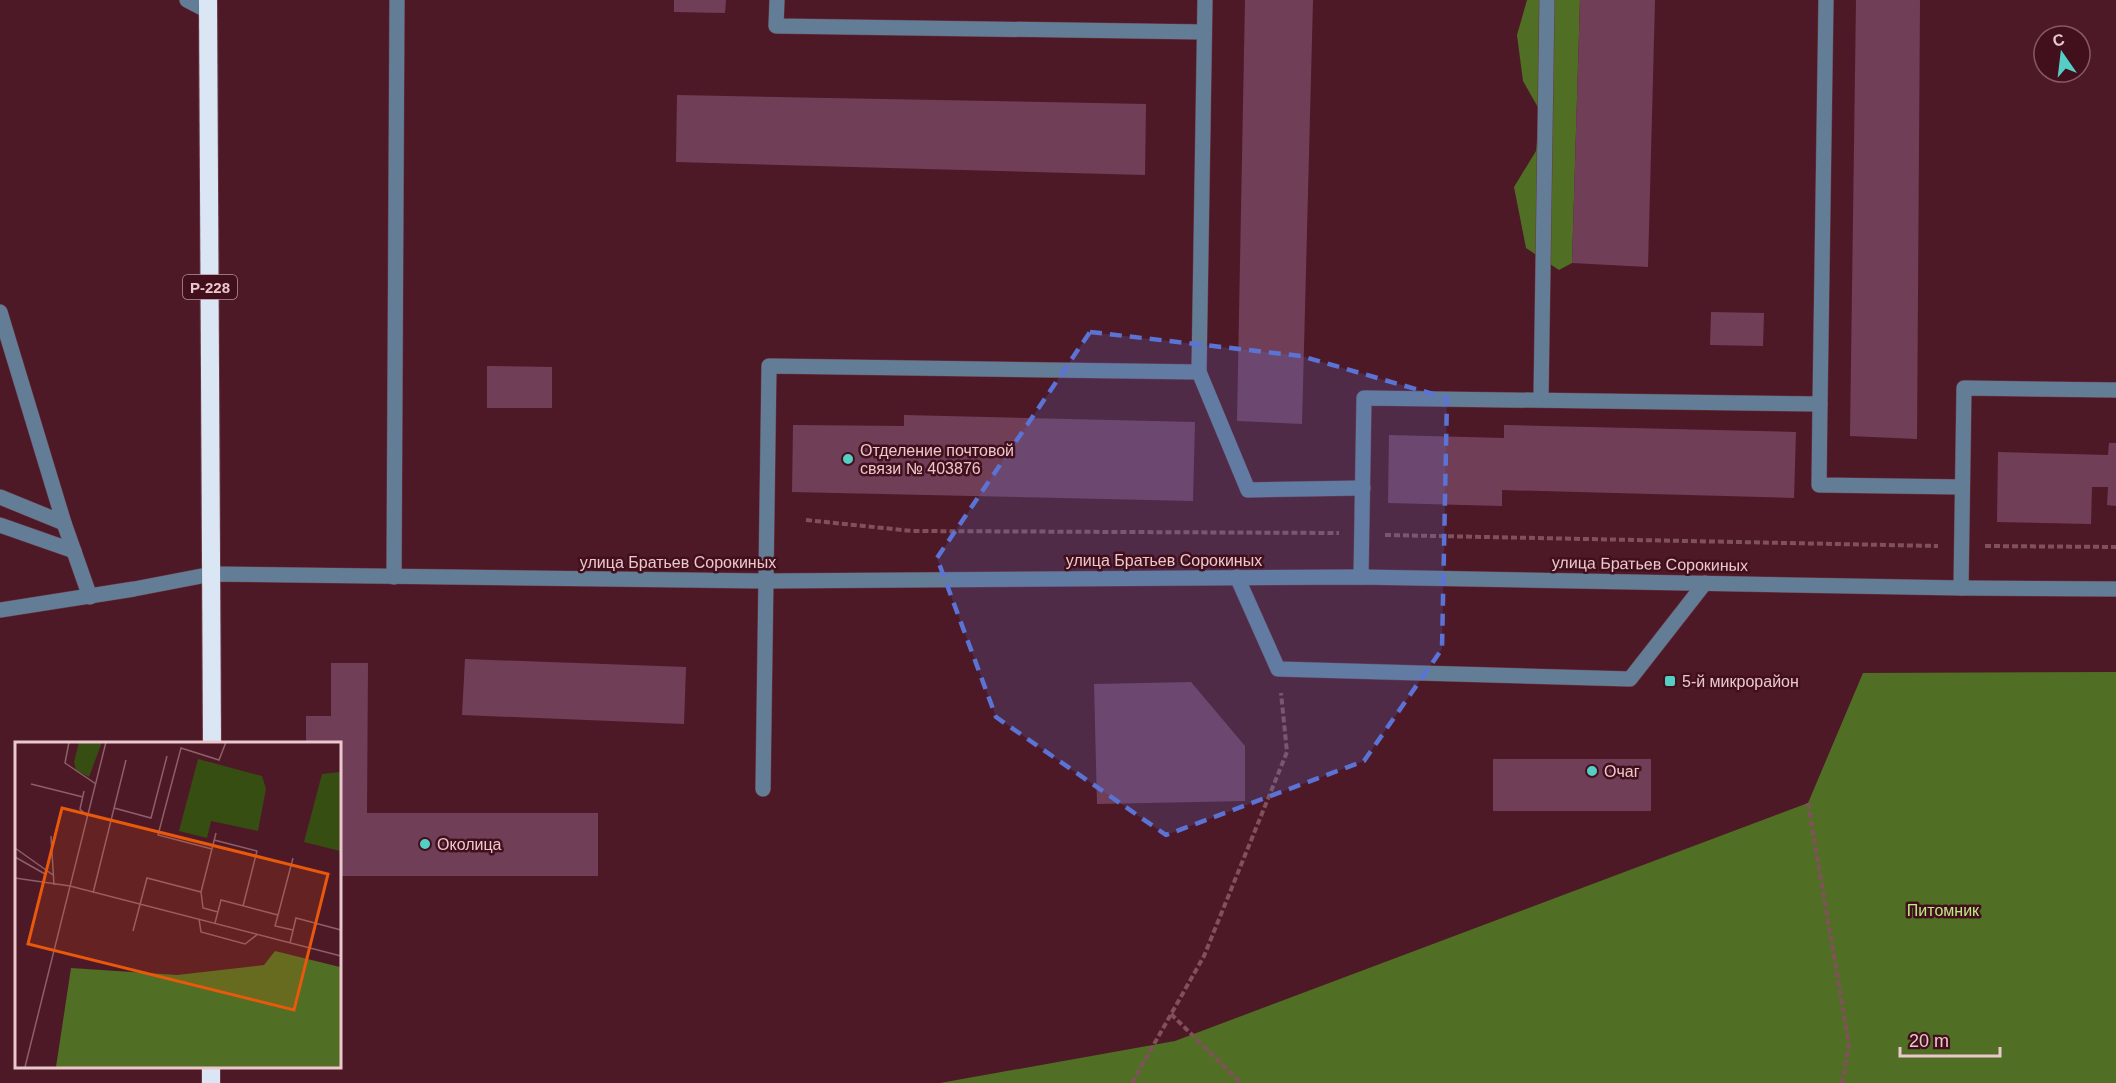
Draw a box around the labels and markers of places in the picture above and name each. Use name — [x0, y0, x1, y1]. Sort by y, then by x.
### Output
place label: Отделение почтовой связи № 403876 — [860, 442, 1014, 477]
marker: Отделение почтовой связи № 403876 — [841, 452, 855, 466]
place label: 5-й микрорайон — [1682, 673, 1799, 690]
marker: 5-й микрорайон — [1663, 674, 1677, 688]
place label: Очаг — [1604, 763, 1640, 780]
marker: Очаг — [1585, 764, 1599, 778]
place label: Околица — [437, 836, 502, 853]
marker: Околица — [418, 837, 432, 851]

